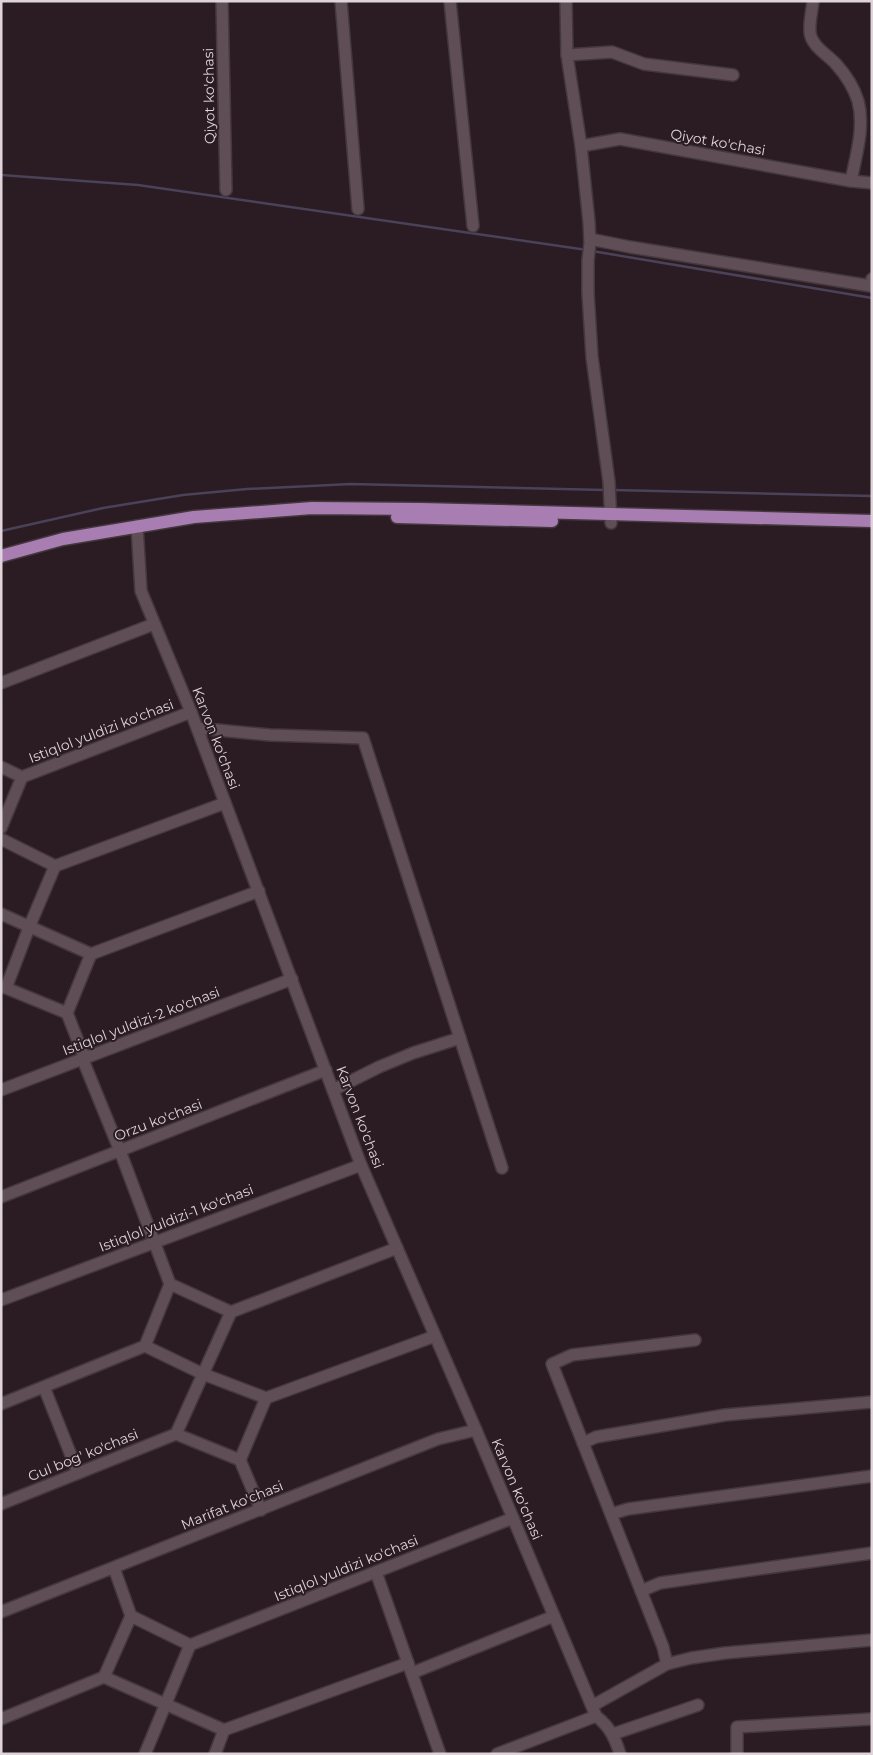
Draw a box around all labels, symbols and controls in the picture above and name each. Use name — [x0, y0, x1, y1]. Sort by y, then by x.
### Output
street label: Qiyot ko'chasi — [199, 48, 219, 144]
street label: Qiyot ko'chasi — [669, 125, 767, 159]
street label: Karvon ko'chasi — [188, 684, 244, 792]
street label: Istiqlol yuldizi ko'chasi — [26, 695, 176, 767]
street label: Istiqlol yuldizi-2 ko'chasi — [60, 983, 222, 1059]
street label: Karvon ko'chasi — [332, 1063, 388, 1171]
street label: Orzu ko'chasi — [111, 1095, 205, 1145]
street label: Istiqlol yuldizi-1 ko'chasi — [96, 1180, 256, 1256]
street label: Gul bog' ko'chasi — [25, 1425, 141, 1485]
street label: Karvon ko'chasi — [488, 1436, 546, 1542]
street label: Marifat ko'chasi — [178, 1476, 286, 1534]
street label: Istiqlol yuldizi ko'chasi — [271, 1531, 421, 1605]

